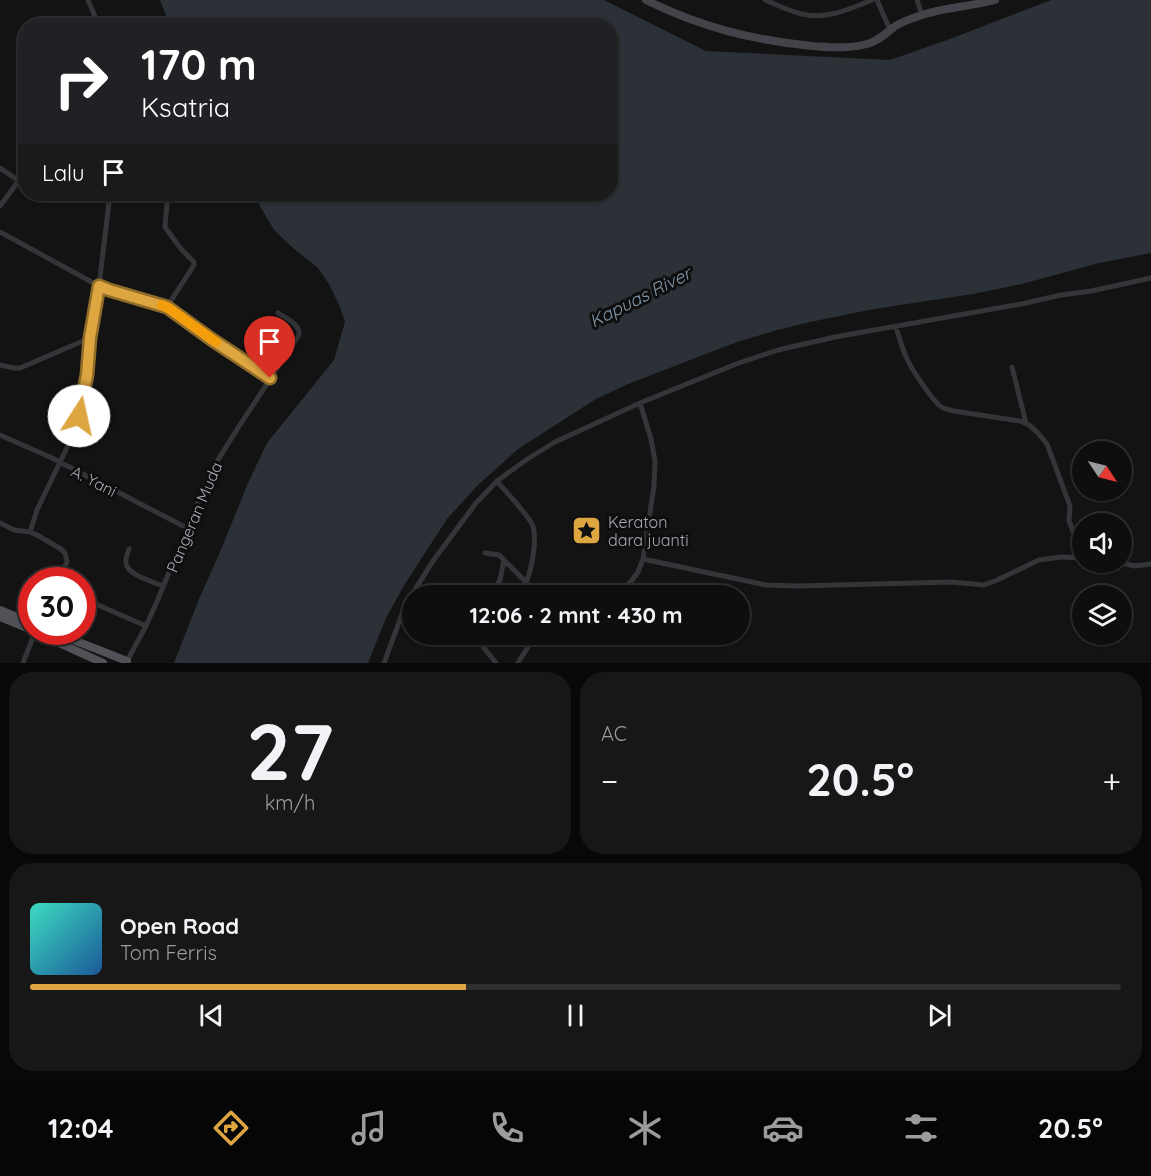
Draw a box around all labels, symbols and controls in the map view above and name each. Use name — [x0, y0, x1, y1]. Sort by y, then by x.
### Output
text: 170 m — [141, 38, 257, 91]
icon: right — [42, 42, 120, 120]
text: Ksatria — [141, 90, 230, 124]
icon: arrive — [97, 156, 130, 189]
text: Lalu — [42, 159, 85, 187]
water label: Kapuas River — [585, 261, 696, 332]
pin — [244, 316, 295, 378]
icon: arrive — [253, 325, 286, 358]
position arrow — [47, 384, 111, 448]
north arrow — [1072, 441, 1132, 501]
map controls — [1072, 441, 1132, 645]
street label: Pangeran Muda — [162, 459, 226, 575]
street label: A. Yani — [68, 461, 120, 501]
place label: Keraton dara juanti — [608, 512, 689, 550]
button: sound — [1072, 513, 1132, 573]
place icon: Keraton dara juanti — [571, 515, 603, 547]
speed limit sign: 30 — [18, 567, 96, 645]
button: layers — [1072, 585, 1132, 645]
text: 12:06 · 2 mnt · 430 m — [470, 601, 682, 629]
text: 27 — [246, 702, 334, 800]
text: AC — [601, 721, 627, 746]
text: 20.5° — [806, 751, 914, 807]
text: − — [601, 760, 618, 801]
text: + — [1102, 760, 1121, 801]
text: km/h — [265, 790, 315, 815]
text: Open Road — [120, 912, 239, 940]
text: Tom Ferris — [120, 940, 217, 965]
icon: previous — [195, 999, 228, 1032]
icon: pause — [559, 999, 592, 1032]
icon: next — [923, 999, 956, 1032]
icon: directions — [210, 1107, 252, 1149]
icon: music — [348, 1107, 390, 1149]
icon: phone — [486, 1107, 528, 1149]
icon: climate — [624, 1107, 666, 1149]
icon: car — [762, 1107, 804, 1149]
icon: filters — [900, 1107, 942, 1149]
text: 12:04 — [48, 1111, 114, 1145]
text: 20.5° — [1038, 1111, 1103, 1145]

